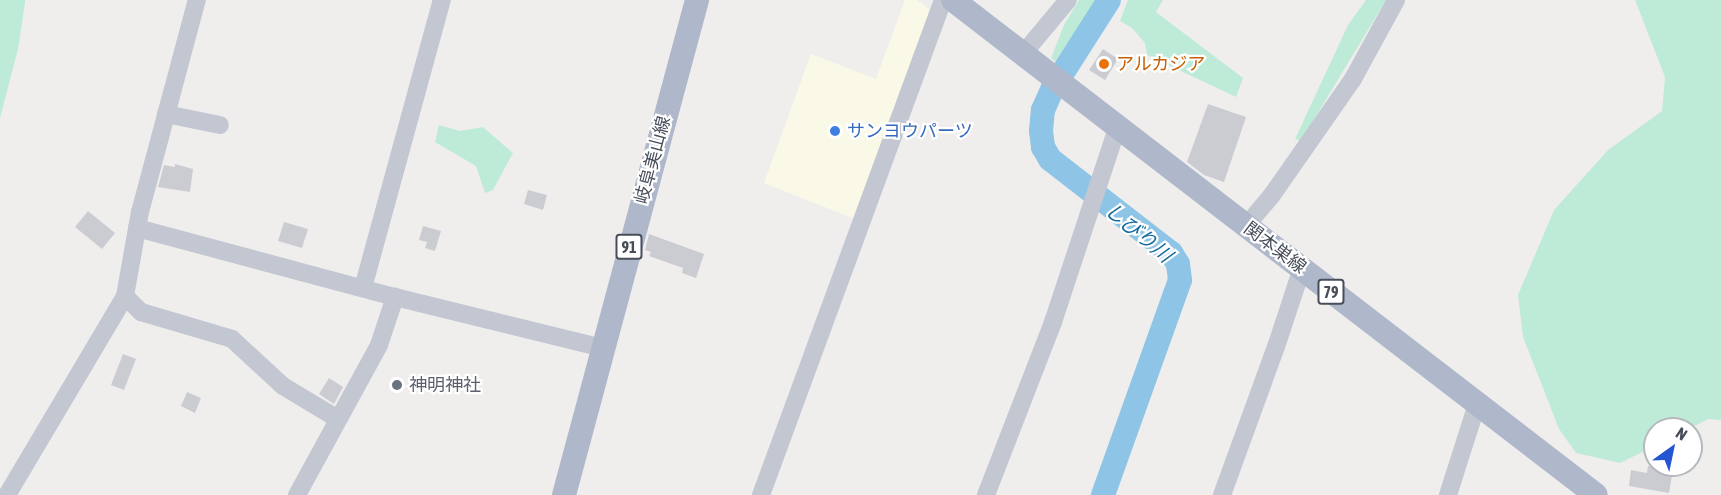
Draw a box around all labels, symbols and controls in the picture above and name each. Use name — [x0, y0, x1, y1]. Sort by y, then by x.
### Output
place label: アルカジア — [1116, 53, 1206, 75]
marker: アルカジア — [1097, 57, 1111, 71]
street label: 岐阜美山線 — [631, 114, 675, 206]
place label: サンヨウパーツ — [847, 120, 973, 142]
marker: サンヨウパーツ — [828, 124, 842, 138]
water label: しびり川 — [1101, 197, 1177, 267]
street label: 関本巣線 — [1240, 218, 1310, 278]
road number: 91 — [614, 234, 644, 260]
road number: 79 — [1316, 279, 1346, 305]
place label: 神明神社 — [409, 374, 481, 396]
marker: 神明神社 — [390, 378, 404, 392]
north arrow — [1643, 417, 1703, 477]
text: N — [1673, 423, 1691, 444]

